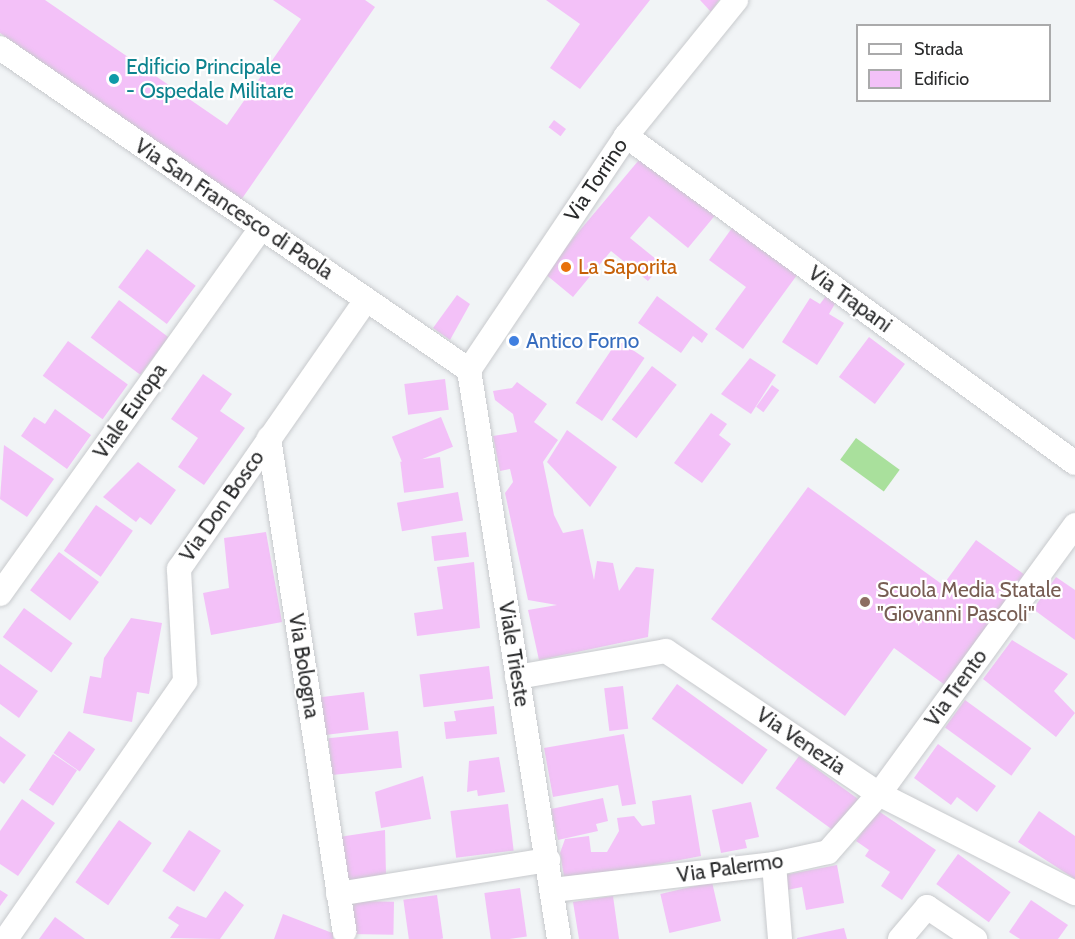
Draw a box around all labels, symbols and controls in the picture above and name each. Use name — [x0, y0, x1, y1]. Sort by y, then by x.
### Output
legend — [856, 24, 1051, 102]
text: Strada — [914, 38, 963, 60]
place label: Edificio Principale - Ospedale Militare — [126, 54, 294, 104]
text: Edificio — [914, 68, 969, 90]
marker: Edificio Principale - Ospedale Militare — [107, 72, 121, 86]
street label: Via San Francesco di Paola — [130, 133, 338, 285]
street label: Via Torrino — [559, 134, 633, 226]
place label: La Saporita — [578, 254, 677, 280]
marker: La Saporita — [559, 260, 573, 274]
street label: Via Trapani — [803, 260, 897, 338]
place label: Antico Forno — [526, 328, 639, 354]
marker: Antico Forno — [507, 334, 521, 348]
street label: Viale Europa — [88, 358, 172, 464]
street label: Via Don Bosco — [174, 446, 270, 566]
place label: Scuola Media Statale "Giovanni Pascoli" — [877, 577, 1061, 627]
marker: Scuola Media Statale "Giovanni Pascoli" — [858, 595, 872, 609]
street label: Viale Trieste — [493, 600, 535, 708]
street label: Via Bologna — [283, 612, 325, 720]
street label: Via Trento — [919, 644, 993, 732]
street label: Via Venezia — [752, 702, 850, 780]
street label: Via Palermo — [675, 848, 785, 888]

